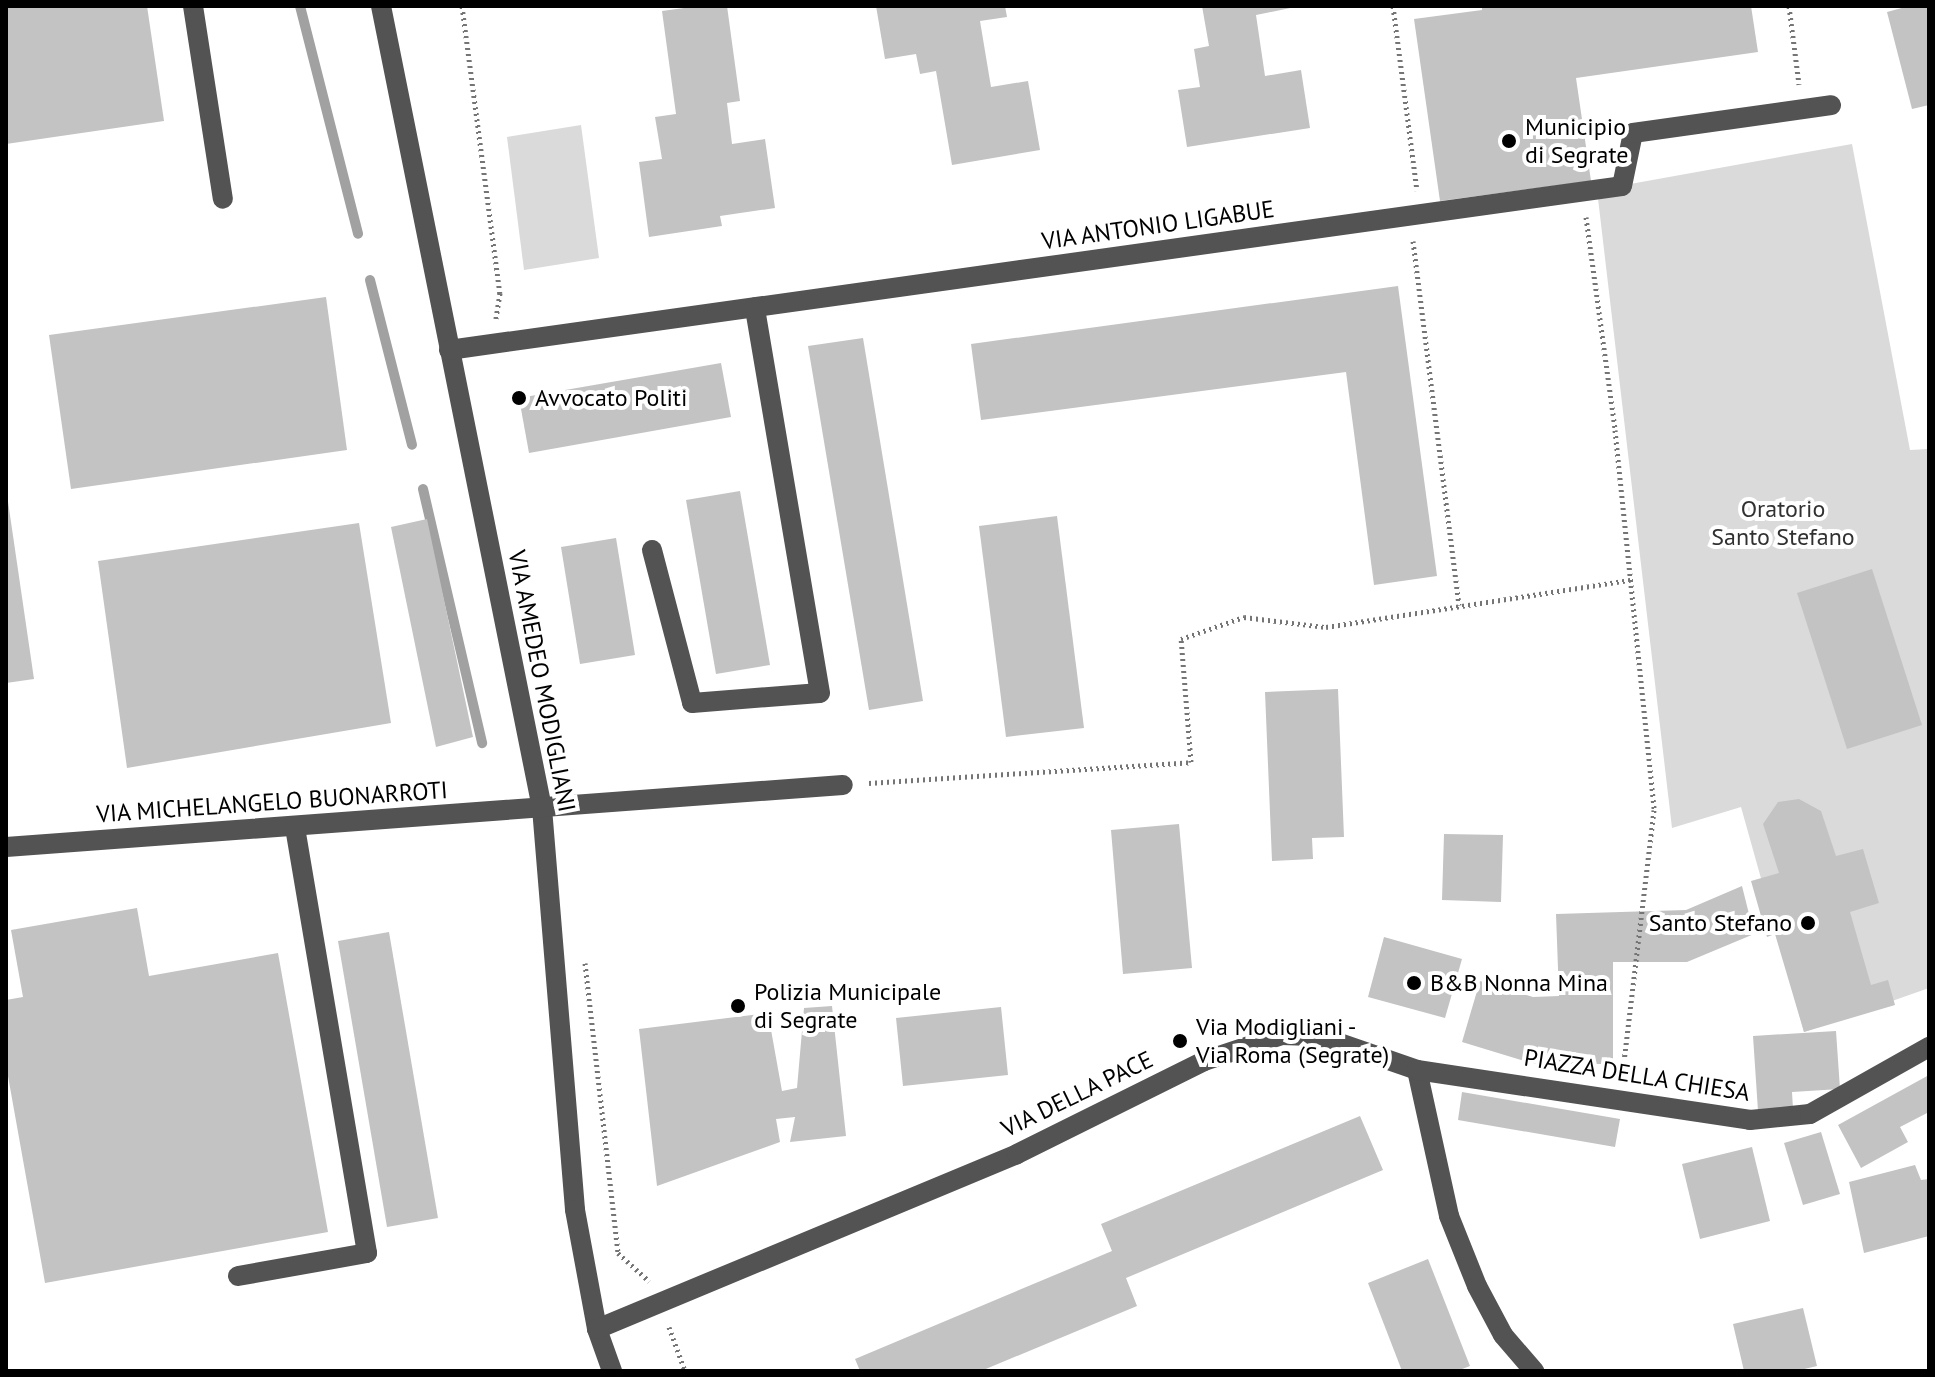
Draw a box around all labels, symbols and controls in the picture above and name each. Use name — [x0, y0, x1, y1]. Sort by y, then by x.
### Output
place label: Municipio di Segrate — [1525, 113, 1628, 169]
marker: Municipio di Segrate — [1500, 132, 1518, 150]
street label: VIA ANTONIO LIGABUE — [1039, 194, 1277, 256]
place label: Avvocato Politi — [535, 384, 687, 412]
marker: Avvocato Politi — [510, 389, 528, 407]
park label: Oratorio Santo Stefano — [1711, 495, 1855, 551]
street label: VIA AMEDEO MODIGLIANI — [502, 547, 582, 815]
street label: VIA MICHELANGELO BUONARROTI — [95, 775, 449, 829]
place label: Santo Stefano — [1649, 909, 1792, 937]
marker: Santo Stefano — [1799, 914, 1817, 932]
place label: B&B Nonna Mina — [1430, 969, 1608, 997]
marker: B&B Nonna Mina — [1405, 974, 1423, 992]
place label: Polizia Municipale di Segrate — [754, 978, 941, 1034]
marker: Polizia Municipale di Segrate — [729, 997, 747, 1015]
place label: Via Modigliani - Via Roma (Segrate) — [1196, 1013, 1389, 1069]
marker: Via Modigliani - Via Roma (Segrate) — [1171, 1032, 1189, 1050]
street label: PIAZZA DELLA CHIESA — [1521, 1043, 1753, 1107]
street label: VIA DELLA PACE — [996, 1044, 1158, 1144]

